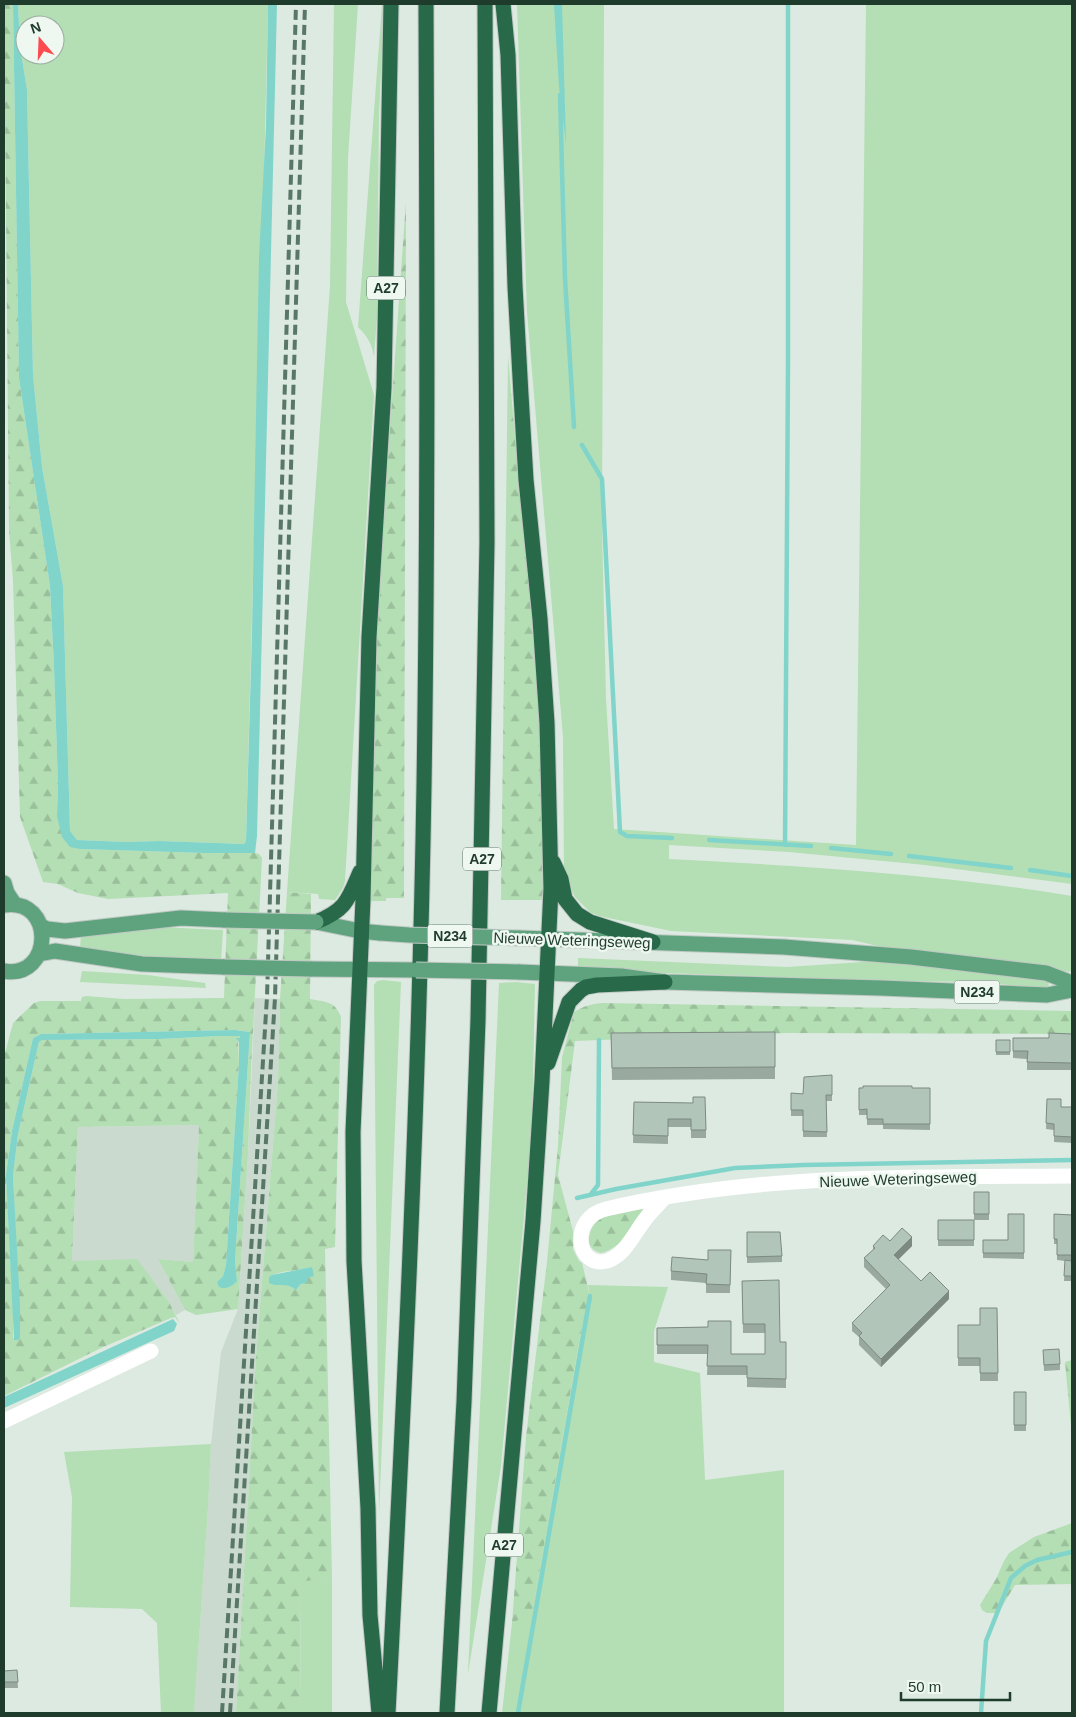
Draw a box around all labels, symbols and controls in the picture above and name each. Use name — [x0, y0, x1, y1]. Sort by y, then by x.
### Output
north arrow — [15, 15, 65, 65]
text: N — [28, 18, 43, 37]
road number: A27 — [367, 276, 405, 300]
road number: A27 — [463, 848, 501, 871]
road number: N234 — [428, 924, 472, 948]
street label: Nieuwe Weteringseweg — [493, 929, 651, 951]
road number: N234 — [954, 980, 1000, 1004]
street label: Nieuwe Weteringseweg — [819, 1168, 977, 1190]
road number: A27 — [485, 1534, 523, 1556]
scale bar — [901, 1670, 1010, 1702]
text: 50 m — [908, 1678, 941, 1695]

